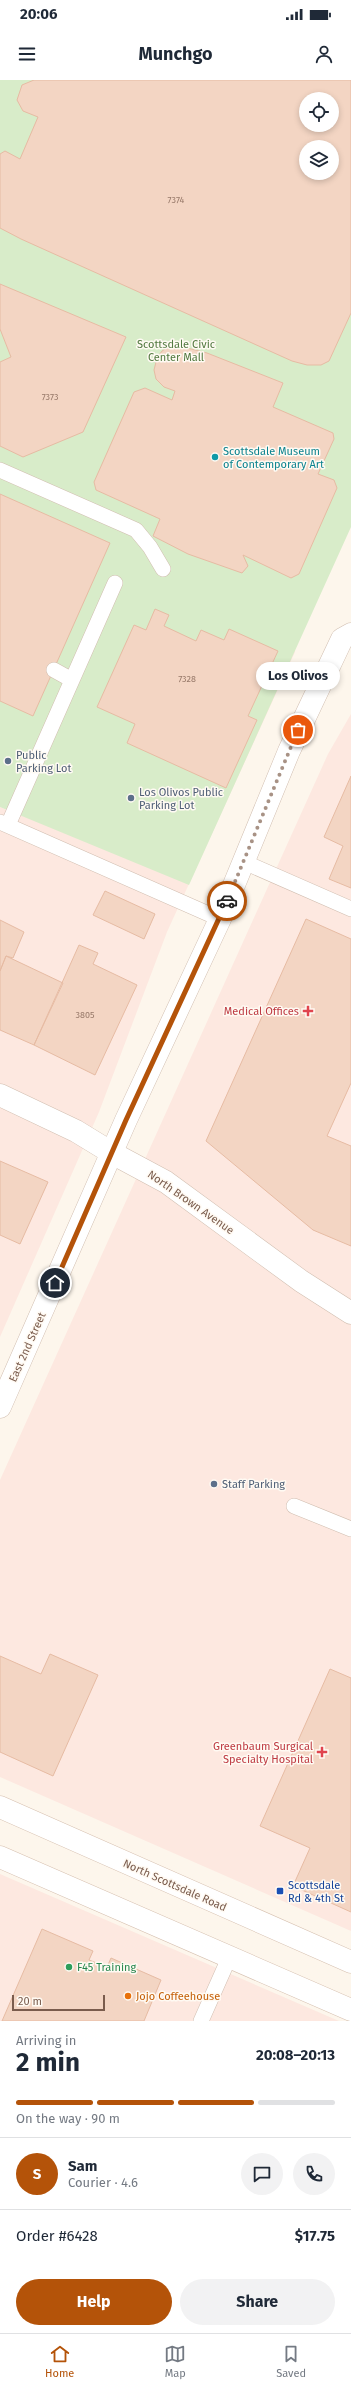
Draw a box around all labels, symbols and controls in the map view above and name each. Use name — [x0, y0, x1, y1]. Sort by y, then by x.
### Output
text: 20:06 — [20, 5, 57, 23]
icon: menu — [16, 43, 38, 65]
text: Munchgo — [139, 43, 212, 65]
icon: person — [313, 43, 335, 65]
map controls — [299, 92, 339, 180]
button: locate — [299, 92, 339, 132]
button: layers — [299, 140, 339, 180]
house number: 7374 — [168, 195, 185, 205]
park label: Scottsdale Civic Center Mall — [137, 338, 215, 364]
house number: 7373 — [42, 392, 58, 402]
place label: Scottsdale Museum of Contemporary Art — [223, 445, 324, 471]
marker: Scottsdale Museum of Contemporary Art — [210, 452, 220, 462]
callout: Los Olivos — [256, 662, 340, 690]
text: Los Olivos — [268, 668, 328, 683]
house number: 7328 — [178, 674, 196, 684]
pin — [281, 713, 315, 747]
icon: bag — [287, 719, 309, 741]
place label: Public Parking Lot — [16, 749, 71, 775]
marker: Public Parking Lot — [3, 756, 13, 766]
place label: Los Olivos Public Parking Lot — [139, 786, 223, 812]
marker: Los Olivos Public Parking Lot — [126, 793, 136, 803]
courier — [207, 881, 247, 921]
icon: car — [216, 890, 238, 912]
place label: Medical Offices — [224, 1005, 299, 1018]
marker: Medical Offices — [302, 1005, 314, 1017]
house number: 3805 — [76, 1010, 95, 1020]
street label: North Brown Avenue — [145, 1168, 236, 1237]
pin — [38, 1266, 72, 1300]
icon: home — [44, 1272, 66, 1294]
street label: East 2nd Street — [6, 1310, 49, 1384]
place label: Staff Parking — [222, 1478, 285, 1491]
marker: Staff Parking — [209, 1479, 219, 1489]
place label: Greenbaum Surgical Specialty Hospital — [213, 1740, 313, 1766]
marker: Greenbaum Surgical Specialty Hospital — [316, 1746, 328, 1758]
street label: North Scottsdale Road — [121, 1857, 229, 1914]
place label: Scottsdale Rd & 4th St — [288, 1879, 344, 1905]
marker: Scottsdale Rd & 4th St — [275, 1886, 285, 1896]
place label: F45 Training — [77, 1961, 136, 1974]
marker: F45 Training — [64, 1962, 74, 1972]
place label: Jojo Coffeehouse — [136, 1990, 220, 2003]
marker: Jojo Coffeehouse — [123, 1991, 133, 2001]
scale bar — [12, 1993, 105, 2012]
text: 20 m — [18, 1995, 42, 2008]
text: Arriving in — [16, 2033, 76, 2048]
text: 20:08–20:13 — [256, 2046, 335, 2064]
text: 2 min — [16, 2047, 80, 2078]
text: On the way · 90 m — [16, 2111, 120, 2126]
button: chat — [241, 2153, 283, 2195]
button: phone — [293, 2153, 335, 2195]
text: Sam — [68, 2157, 97, 2175]
text: S — [33, 2165, 41, 2183]
text: Courier · 4.6 — [68, 2175, 138, 2190]
text: Order #6428 — [16, 2227, 98, 2245]
text: $17.75 — [295, 2227, 335, 2245]
button: Help — [16, 2279, 172, 2325]
button: Share — [180, 2279, 335, 2325]
tab: Home — [45, 2343, 74, 2380]
tab: Map — [164, 2343, 186, 2380]
tab: Saved — [276, 2343, 306, 2380]

